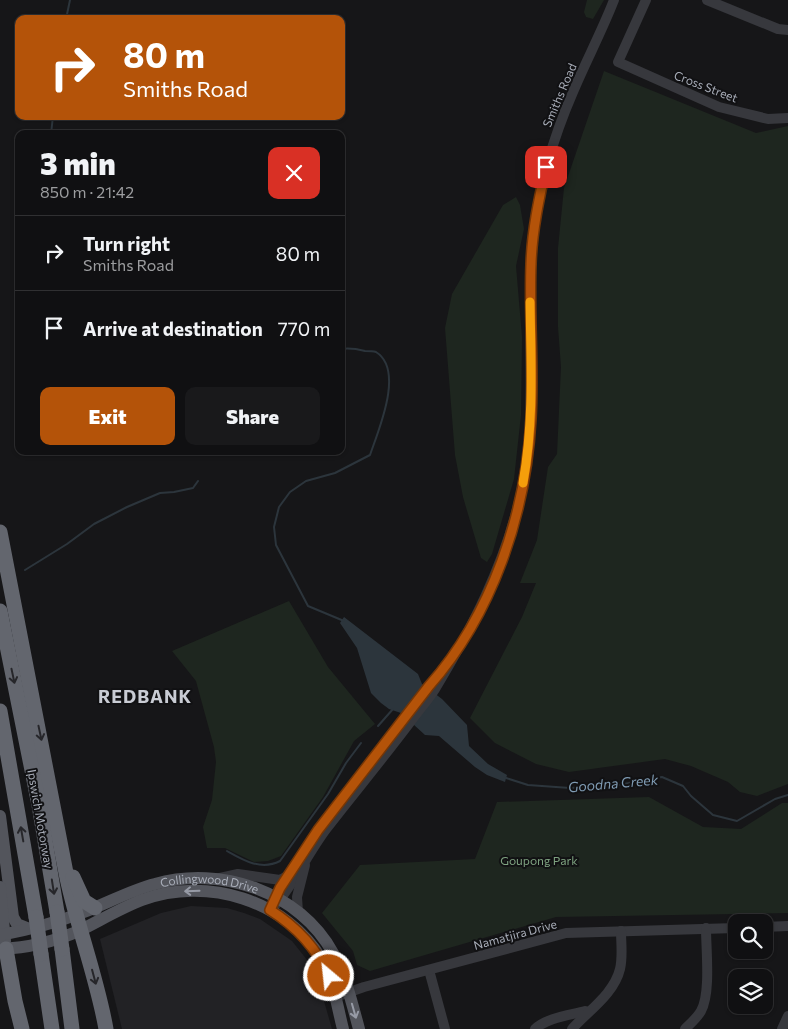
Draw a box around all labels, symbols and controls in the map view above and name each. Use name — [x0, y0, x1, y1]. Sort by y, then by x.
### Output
text: 80 m — [123, 32, 205, 75]
icon: right — [40, 35, 105, 100]
street label: Smiths Road — [539, 61, 579, 129]
street label: Cross Street — [672, 67, 740, 105]
text: Smiths Road — [123, 75, 248, 102]
text: 3 min — [40, 144, 116, 181]
pin — [525, 146, 567, 188]
button: close — [268, 147, 320, 199]
icon: arrive — [532, 153, 560, 181]
text: 850 m · 21:42 — [40, 182, 134, 201]
text: Turn right — [83, 232, 170, 255]
icon: right — [40, 239, 68, 267]
text: 80 m — [276, 242, 320, 265]
text: Smiths Road — [83, 255, 174, 274]
icon: arrive — [40, 314, 68, 342]
text: Arrive at destination — [83, 317, 263, 340]
text: 770 m — [278, 317, 330, 340]
button: Exit — [40, 387, 175, 445]
button: Share — [185, 387, 320, 445]
one-way arrow — [9, 667, 19, 683]
district label: REDBANK — [98, 685, 192, 707]
one-way arrow — [35, 725, 45, 741]
street label: Ipswich Motorway — [25, 768, 57, 870]
water label: Goodna Creek — [567, 771, 659, 795]
one-way arrow — [17, 826, 27, 842]
park label: Goupong Park — [500, 853, 578, 867]
street label: Collingwood Drive — [159, 871, 261, 896]
one-way arrow — [48, 879, 58, 895]
one-way arrow — [185, 886, 201, 896]
map controls — [728, 914, 773, 1014]
button: search — [728, 914, 773, 959]
street label: Namatjira Drive — [472, 916, 558, 952]
position arrow — [302, 949, 354, 1001]
one-way arrow — [89, 968, 99, 984]
button: layers — [728, 969, 773, 1014]
one-way arrow — [350, 1002, 359, 1018]

